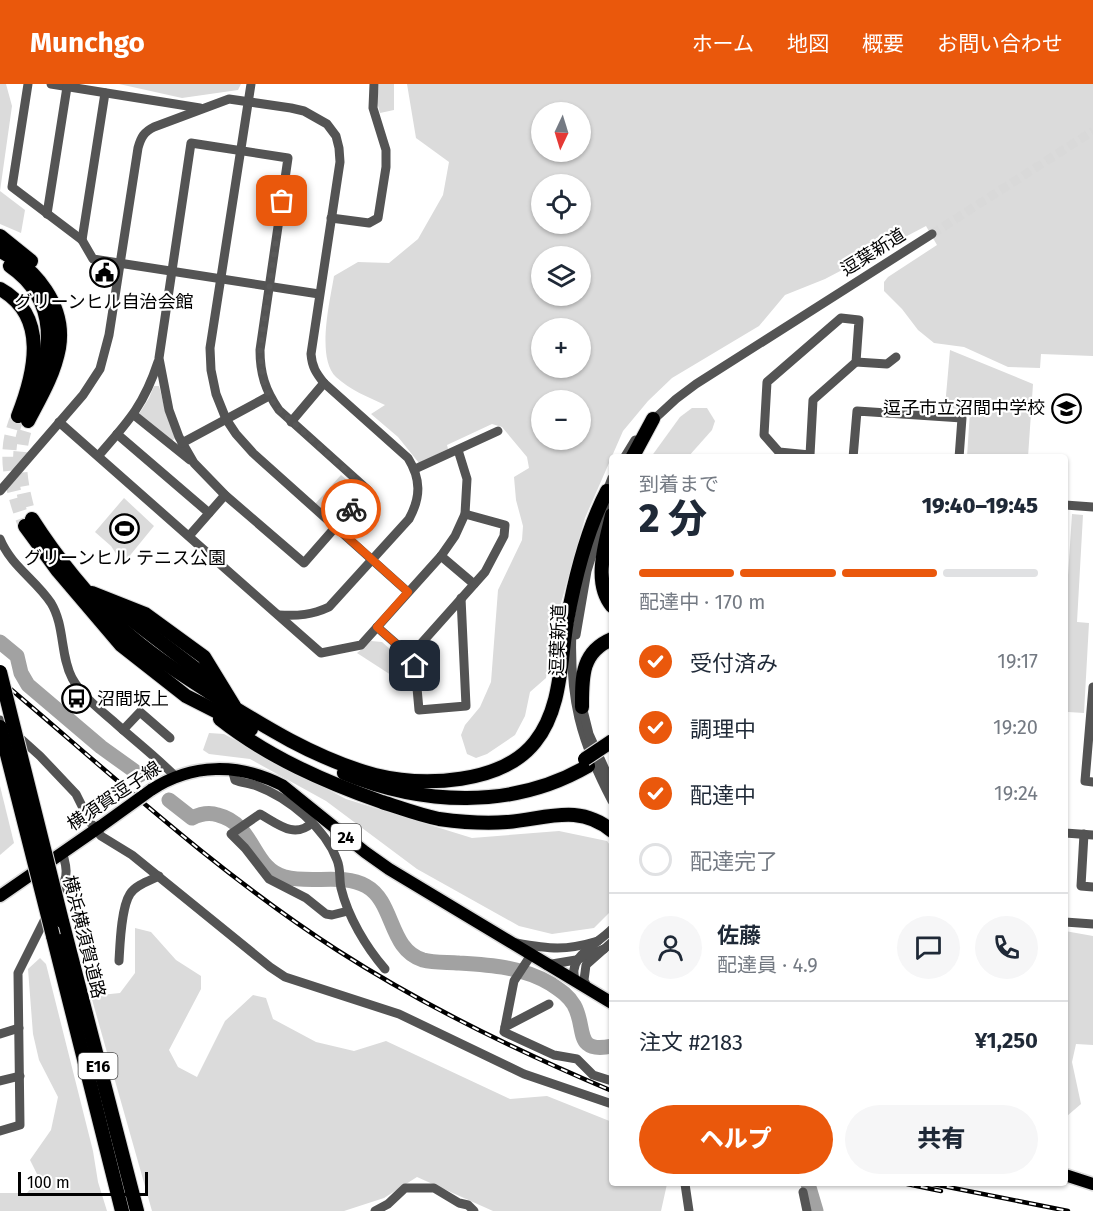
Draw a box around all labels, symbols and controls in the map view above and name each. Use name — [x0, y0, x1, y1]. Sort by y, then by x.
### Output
text: Munchgo — [30, 26, 145, 59]
text: ホーム — [692, 31, 754, 57]
text: 地図 — [787, 31, 829, 57]
text: 概要 — [862, 31, 904, 57]
text: お問い合わせ — [937, 31, 1063, 57]
north arrow — [531, 102, 591, 162]
map controls — [531, 102, 591, 450]
button: locate — [531, 174, 591, 234]
pin — [256, 175, 307, 226]
icon: bag — [265, 184, 298, 217]
street label: 逗葉新道 — [837, 224, 909, 280]
button: layers — [531, 246, 591, 306]
public building icon: グリーンヒル自治会館 — [88, 257, 120, 289]
place label: グリーンヒル自治会館 — [14, 291, 194, 313]
button: + — [531, 318, 591, 378]
button: − — [531, 390, 591, 450]
school or university icon: 逗子市立沼間中学校 — [1050, 392, 1082, 424]
place label: 逗子市立沼間中学校 — [883, 397, 1045, 419]
text: 到着まで — [639, 472, 719, 496]
courier — [321, 479, 381, 539]
text: 19:40–19:45 — [922, 492, 1038, 519]
icon: bike — [335, 493, 368, 526]
text: 2 分 — [639, 496, 707, 542]
sports icon: グリーンヒル テニス公園 — [109, 513, 141, 545]
place label: グリーンヒル テニス公園 — [24, 547, 226, 569]
text: 配達中 · 170 m — [639, 590, 765, 614]
street label: 逗葉新道 — [546, 604, 570, 676]
pin — [389, 640, 440, 691]
icon: check — [639, 645, 672, 678]
icon: home — [398, 649, 431, 682]
text: 19:17 — [997, 649, 1038, 673]
text: 受付済み — [690, 650, 778, 677]
bus stop icon: 沼間坂上 — [60, 683, 92, 715]
place label: 沼間坂上 — [97, 688, 169, 710]
icon: check — [639, 711, 672, 744]
text: 19:20 — [993, 715, 1038, 739]
text: 調理中 — [690, 716, 756, 743]
street label: 横須賀逗子線 — [63, 757, 165, 835]
icon: check — [639, 777, 672, 810]
text: 19:24 — [994, 781, 1038, 805]
text: 配達中 — [690, 782, 756, 809]
road number: 24 — [331, 824, 361, 850]
text: 配達完了 — [690, 848, 778, 875]
street label: 横浜横須賀道路 — [58, 873, 110, 1001]
button: person — [639, 916, 702, 979]
button: chat — [897, 916, 960, 979]
button: phone — [975, 916, 1038, 979]
text: 佐藤 — [717, 922, 761, 949]
text: 配達員 · 4.9 — [717, 953, 818, 977]
text: ¥1,250 — [975, 1027, 1038, 1054]
text: 注文 #2183 — [639, 1029, 743, 1056]
road number: E16 — [78, 1053, 118, 1079]
button: ヘルプ — [639, 1105, 833, 1174]
button: 共有 — [845, 1105, 1038, 1174]
scale bar — [18, 1169, 148, 1196]
text: 100 m — [27, 1173, 70, 1192]

